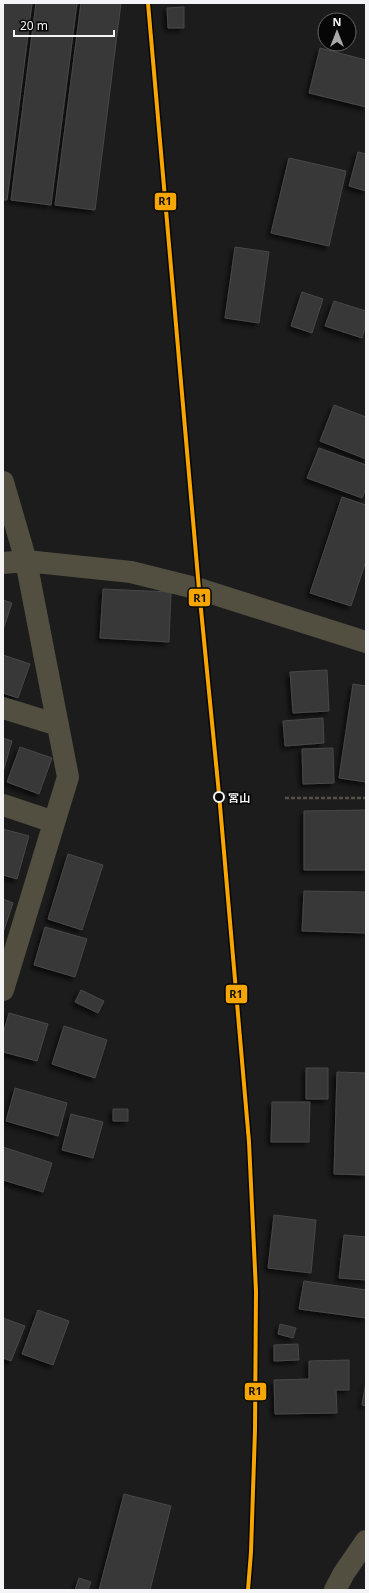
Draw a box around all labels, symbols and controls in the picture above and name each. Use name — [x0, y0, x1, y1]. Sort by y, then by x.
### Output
scale bar — [14, 12, 114, 38]
north arrow — [317, 12, 357, 52]
text: N — [333, 14, 341, 29]
text: 20 m — [20, 17, 48, 34]
line badge: R1 — [154, 192, 177, 211]
text: R1 — [158, 193, 172, 208]
line badge: R1 — [188, 588, 211, 607]
text: R1 — [193, 590, 207, 605]
place label: 宮山 — [228, 790, 250, 805]
marker: 宮山 — [213, 791, 225, 803]
line badge: R1 — [225, 984, 248, 1004]
text: R1 — [229, 986, 243, 1001]
line badge: R1 — [244, 1382, 267, 1401]
text: R1 — [248, 1383, 262, 1398]

